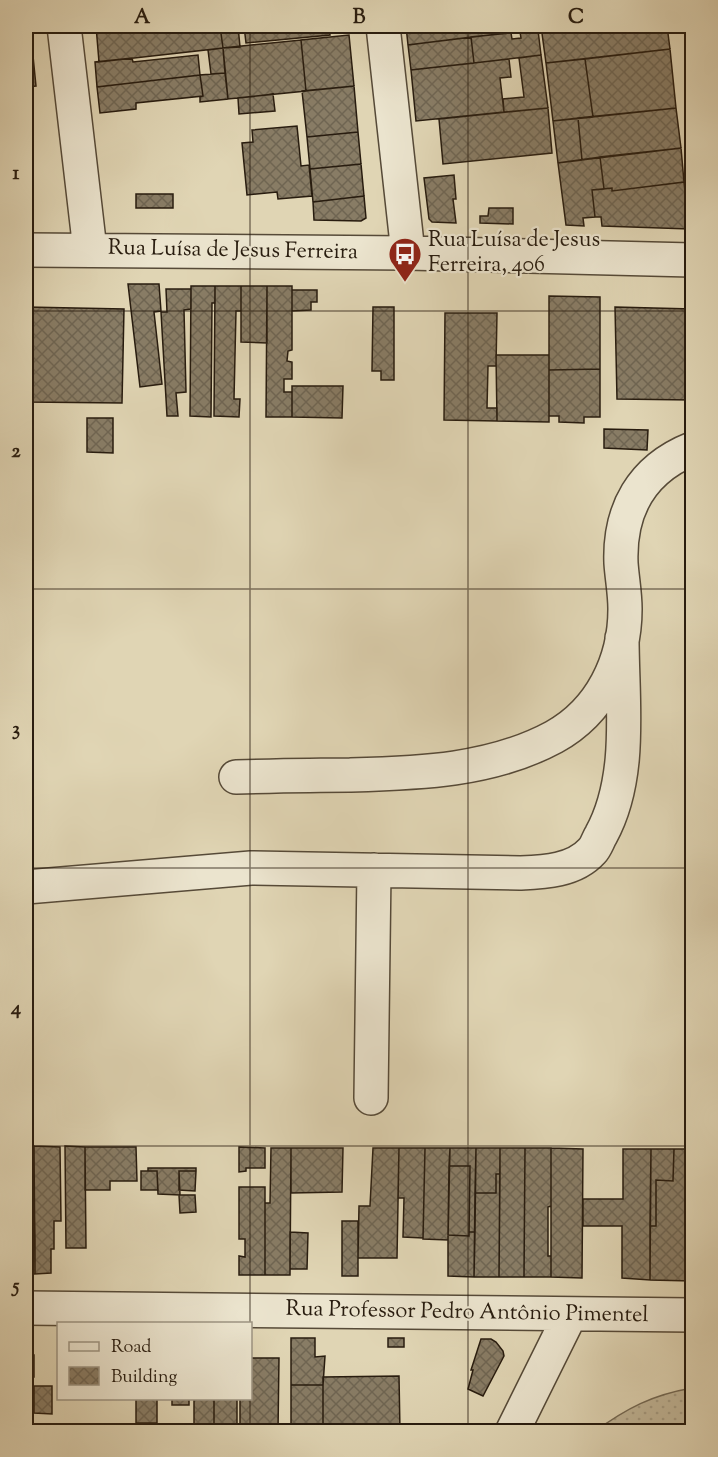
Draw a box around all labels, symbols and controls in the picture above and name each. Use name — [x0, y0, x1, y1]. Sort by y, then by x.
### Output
text: A — [134, 4, 151, 33]
text: B — [353, 4, 366, 33]
text: C — [568, 4, 584, 33]
text: 1 — [13, 160, 20, 189]
place label: Rua Luísa de Jesus Ferreira, 406 — [428, 225, 600, 282]
street label: Rua Luísa de Jesus Ferreira — [108, 233, 358, 269]
bus stop icon: Rua Luísa de Jesus Ferreira, 406 — [387, 236, 423, 283]
text: 2 — [11, 438, 21, 467]
text: 3 — [12, 716, 20, 745]
text: 4 — [10, 995, 21, 1024]
text: 5 — [11, 1273, 20, 1302]
street label: Rua Professor Pedro Antônio Pimentel — [285, 1294, 649, 1332]
legend — [57, 1322, 252, 1400]
text: Road — [111, 1335, 151, 1361]
text: Building — [111, 1365, 177, 1391]

